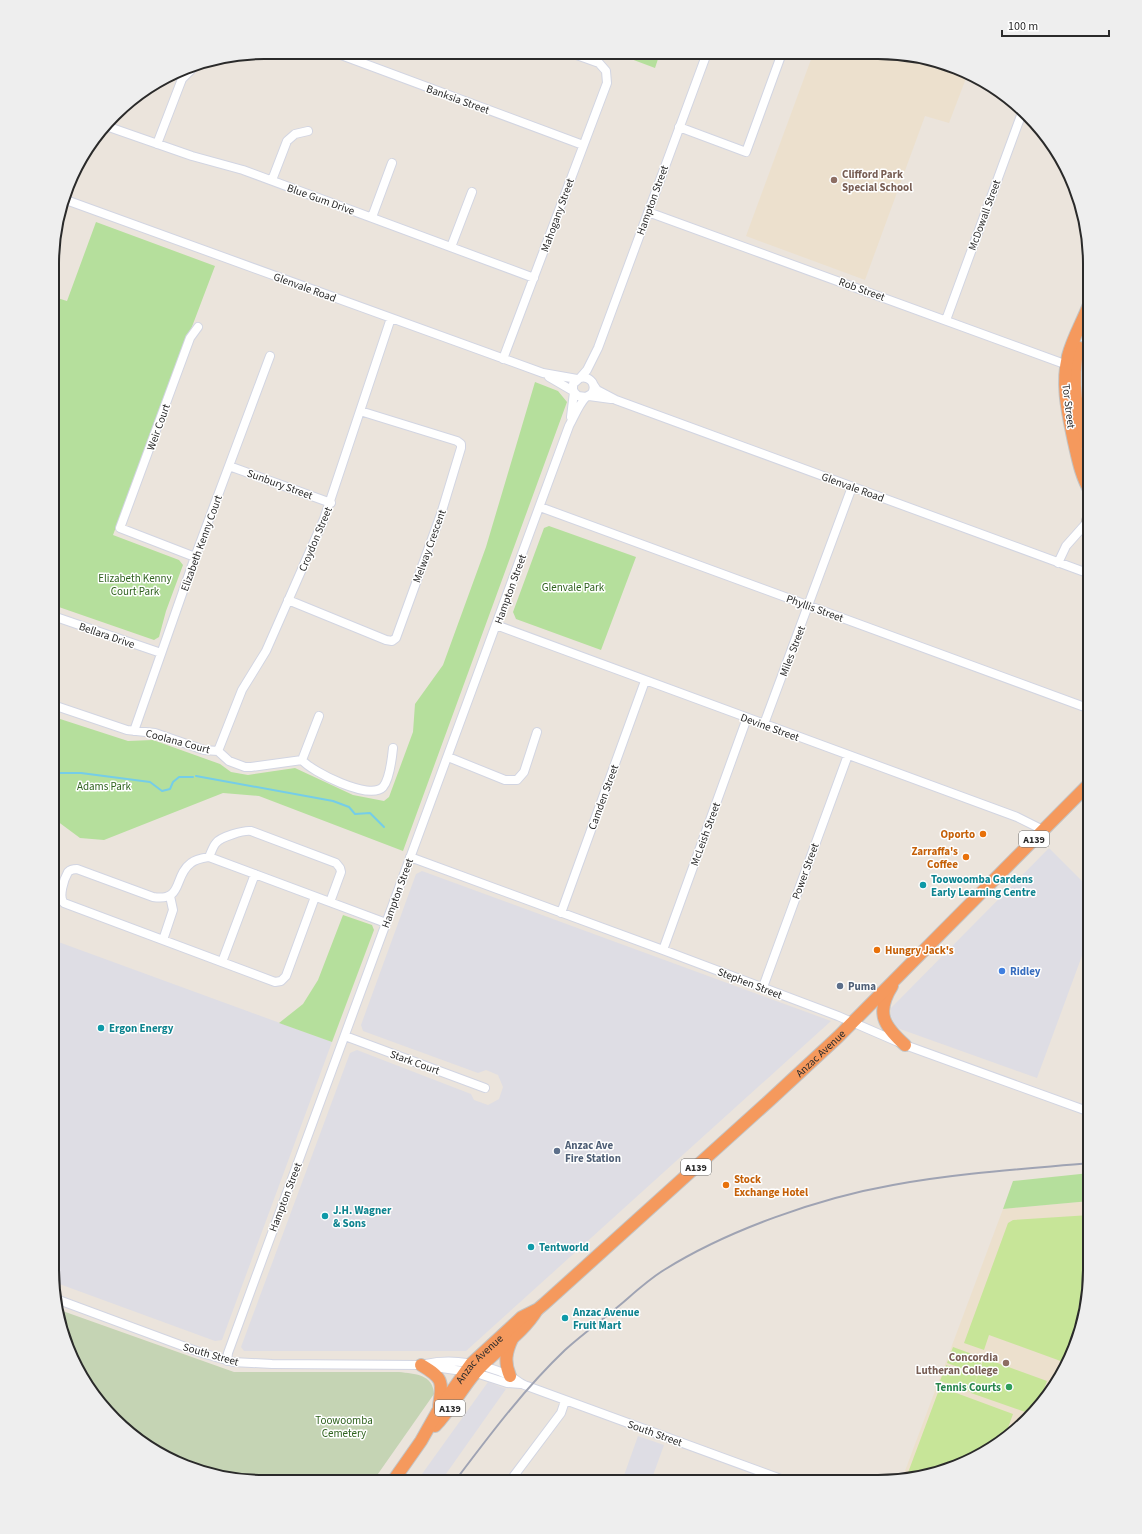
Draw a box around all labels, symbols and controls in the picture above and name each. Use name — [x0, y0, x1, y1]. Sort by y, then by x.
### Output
scale bar — [1002, 12, 1109, 38]
text: 100 m — [1008, 18, 1038, 35]
street label: Banksia Street — [424, 81, 492, 118]
street label: Hampton Street — [633, 163, 672, 237]
place label: Clifford Park Special School — [842, 167, 913, 195]
marker: Clifford Park Special School — [829, 175, 839, 185]
street label: Mahogany Street — [537, 176, 578, 254]
street label: McDowall Street — [965, 177, 1004, 253]
street label: Blue Gum Drive — [285, 180, 357, 219]
street label: Glenvale Road — [271, 269, 338, 306]
street label: Rob Street — [837, 274, 887, 305]
street label: Tor Street — [1058, 383, 1079, 429]
street label: Weir Court — [143, 402, 174, 453]
street label: Sunbury Street — [245, 466, 315, 503]
street label: Glenvale Road — [819, 469, 886, 506]
street label: Elizabeth Kenny Court — [177, 493, 226, 593]
street label: Croydon Street — [295, 504, 336, 574]
street label: Melway Crescent — [409, 507, 450, 585]
street label: Hampton Street — [491, 552, 530, 626]
park label: Elizabeth Kenny Court Park — [98, 571, 172, 599]
park label: Glenvale Park — [542, 580, 605, 595]
street label: Phyllis Street — [784, 591, 846, 626]
street label: Bellara Drive — [77, 619, 137, 652]
street label: Miles Street — [776, 623, 809, 679]
street label: Devine Street — [738, 710, 801, 745]
street label: Coolana Court — [144, 726, 212, 757]
street label: Camden Street — [585, 762, 622, 832]
park label: Adams Park — [77, 779, 132, 794]
street label: McLeish Street — [687, 800, 724, 868]
place label: Oporto — [941, 827, 975, 842]
marker: Oporto — [978, 829, 988, 839]
road number: A139 — [1019, 831, 1049, 847]
street label: Power Street — [788, 841, 823, 901]
place label: Zarraffa's Coffee — [911, 844, 958, 872]
marker: Zarraffa's Coffee — [961, 852, 971, 862]
street label: Hampton Street — [378, 856, 417, 930]
place label: Toowoomba Gardens Early Learning Centre — [931, 872, 1036, 900]
marker: Toowoomba Gardens Early Learning Centre — [918, 880, 928, 890]
place label: Hungry Jack's — [885, 943, 954, 958]
marker: Hungry Jack's — [872, 945, 882, 955]
street label: Stephen Street — [715, 964, 784, 1003]
place label: Ridley — [1010, 964, 1041, 979]
marker: Ridley — [997, 966, 1007, 976]
place label: Puma — [848, 979, 876, 994]
marker: Puma — [835, 981, 845, 991]
place label: Ergon Energy — [109, 1021, 174, 1036]
marker: Ergon Energy — [96, 1023, 106, 1033]
street label: Anzac Avenue — [792, 1026, 849, 1081]
street label: Stark Court — [388, 1047, 442, 1078]
place label: Anzac Ave Fire Station — [564, 1138, 621, 1166]
marker: Anzac Ave Fire Station — [552, 1146, 562, 1156]
road number: A139 — [681, 1159, 711, 1175]
street label: Hampton Street — [265, 1160, 306, 1234]
place label: Stock Exchange Hotel — [734, 1172, 809, 1200]
marker: Stock Exchange Hotel — [721, 1180, 731, 1190]
place label: J.H. Wagner & Sons — [333, 1203, 392, 1231]
marker: J.H. Wagner & Sons — [320, 1211, 330, 1221]
place label: Tentworld — [539, 1240, 589, 1255]
marker: Tentworld — [526, 1242, 536, 1252]
place label: Anzac Avenue Fruit Mart — [572, 1305, 640, 1333]
marker: Anzac Avenue Fruit Mart — [560, 1313, 570, 1323]
street label: Anzac Avenue — [452, 1331, 507, 1387]
street label: South Street — [181, 1339, 241, 1370]
place label: Concordia Lutheran College — [916, 1350, 998, 1378]
marker: Concordia Lutheran College — [1001, 1358, 1011, 1368]
place label: Tennis Courts — [935, 1380, 1001, 1395]
marker: Tennis Courts — [1004, 1382, 1014, 1392]
road number: A139 — [435, 1400, 465, 1416]
park label: Toowoomba Cemetery — [315, 1413, 373, 1441]
street label: South Street — [625, 1417, 685, 1450]

